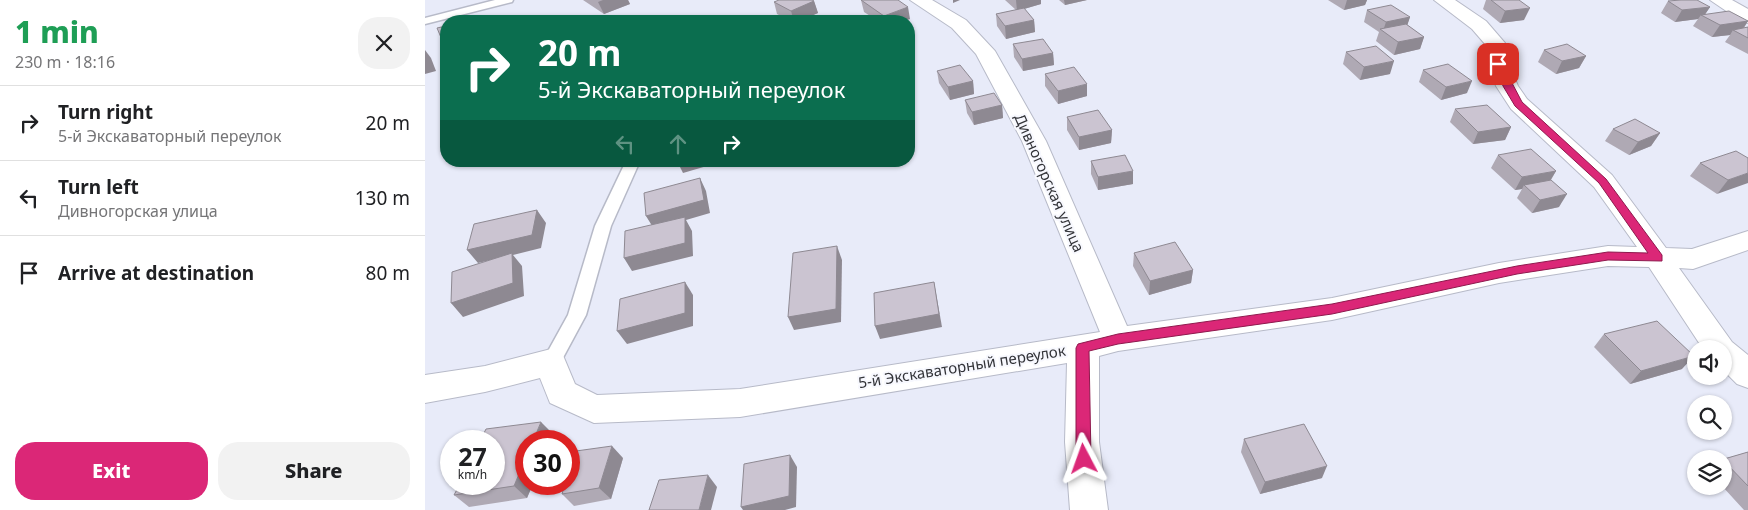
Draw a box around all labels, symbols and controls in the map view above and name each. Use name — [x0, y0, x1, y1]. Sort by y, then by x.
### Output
text: 1 min — [15, 11, 99, 52]
button: close — [358, 17, 410, 69]
text: 20 m — [538, 29, 621, 76]
icon: right — [455, 35, 520, 100]
pin — [1477, 43, 1519, 85]
icon: arrive — [1484, 50, 1512, 78]
text: 230 m · 18:16 — [15, 51, 115, 73]
text: 5-й Экскаваторный переулок — [538, 74, 845, 104]
text: Turn right — [58, 99, 153, 125]
icon: right — [15, 109, 43, 137]
text: 20 m — [366, 110, 410, 136]
street label: Дивногорская улица — [1010, 110, 1090, 255]
text: 5-й Экскаваторный переулок — [58, 125, 282, 147]
icon: left — [611, 130, 639, 158]
icon: ahead — [664, 130, 692, 158]
icon: right — [717, 130, 745, 158]
text: Turn left — [58, 174, 139, 200]
icon: left — [15, 184, 43, 212]
text: 130 m — [355, 185, 410, 211]
text: Дивногорская улица — [58, 200, 218, 222]
icon: arrive — [15, 259, 43, 287]
text: Arrive at destination — [58, 260, 254, 286]
text: 80 m — [366, 260, 410, 286]
street label: 5-й Экскаваторный переулок — [857, 340, 1067, 392]
map controls — [1687, 340, 1732, 495]
button: sound — [1687, 340, 1732, 385]
button: search — [1687, 395, 1732, 440]
speed limit sign: 30 — [515, 430, 580, 495]
position arrow — [1057, 432, 1109, 484]
text: 27 — [458, 439, 487, 473]
button: Exit — [15, 442, 208, 500]
button: Share — [218, 442, 410, 500]
button: layers — [1687, 450, 1732, 495]
text: km/h — [458, 466, 487, 483]

